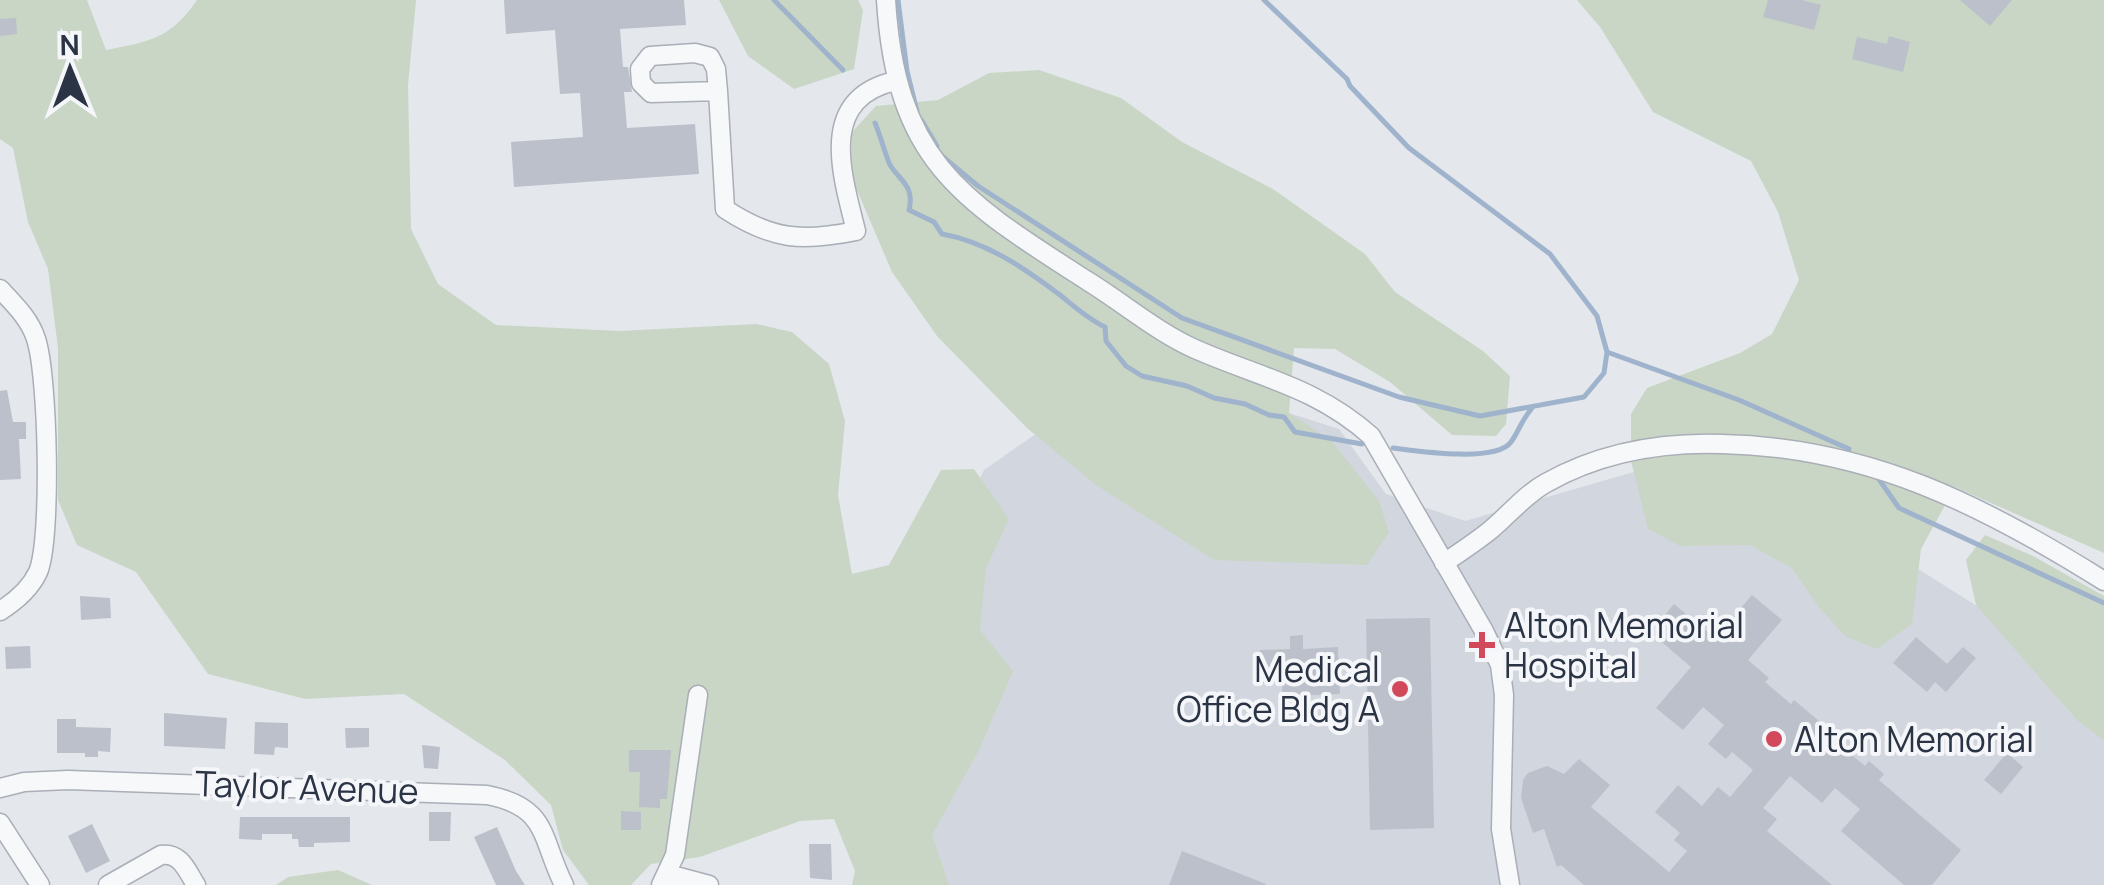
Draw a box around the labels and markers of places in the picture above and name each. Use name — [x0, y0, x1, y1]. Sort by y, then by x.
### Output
place label: Alton Memorial Hospital — [1504, 601, 1744, 689]
marker: Alton Memorial Hospital — [1469, 632, 1495, 658]
place label: Medical Office Bldg A — [1176, 645, 1380, 733]
marker: Medical Office Bldg A — [1389, 678, 1411, 700]
place label: Alton Memorial — [1794, 715, 2034, 763]
marker: Alton Memorial — [1763, 728, 1785, 750]

